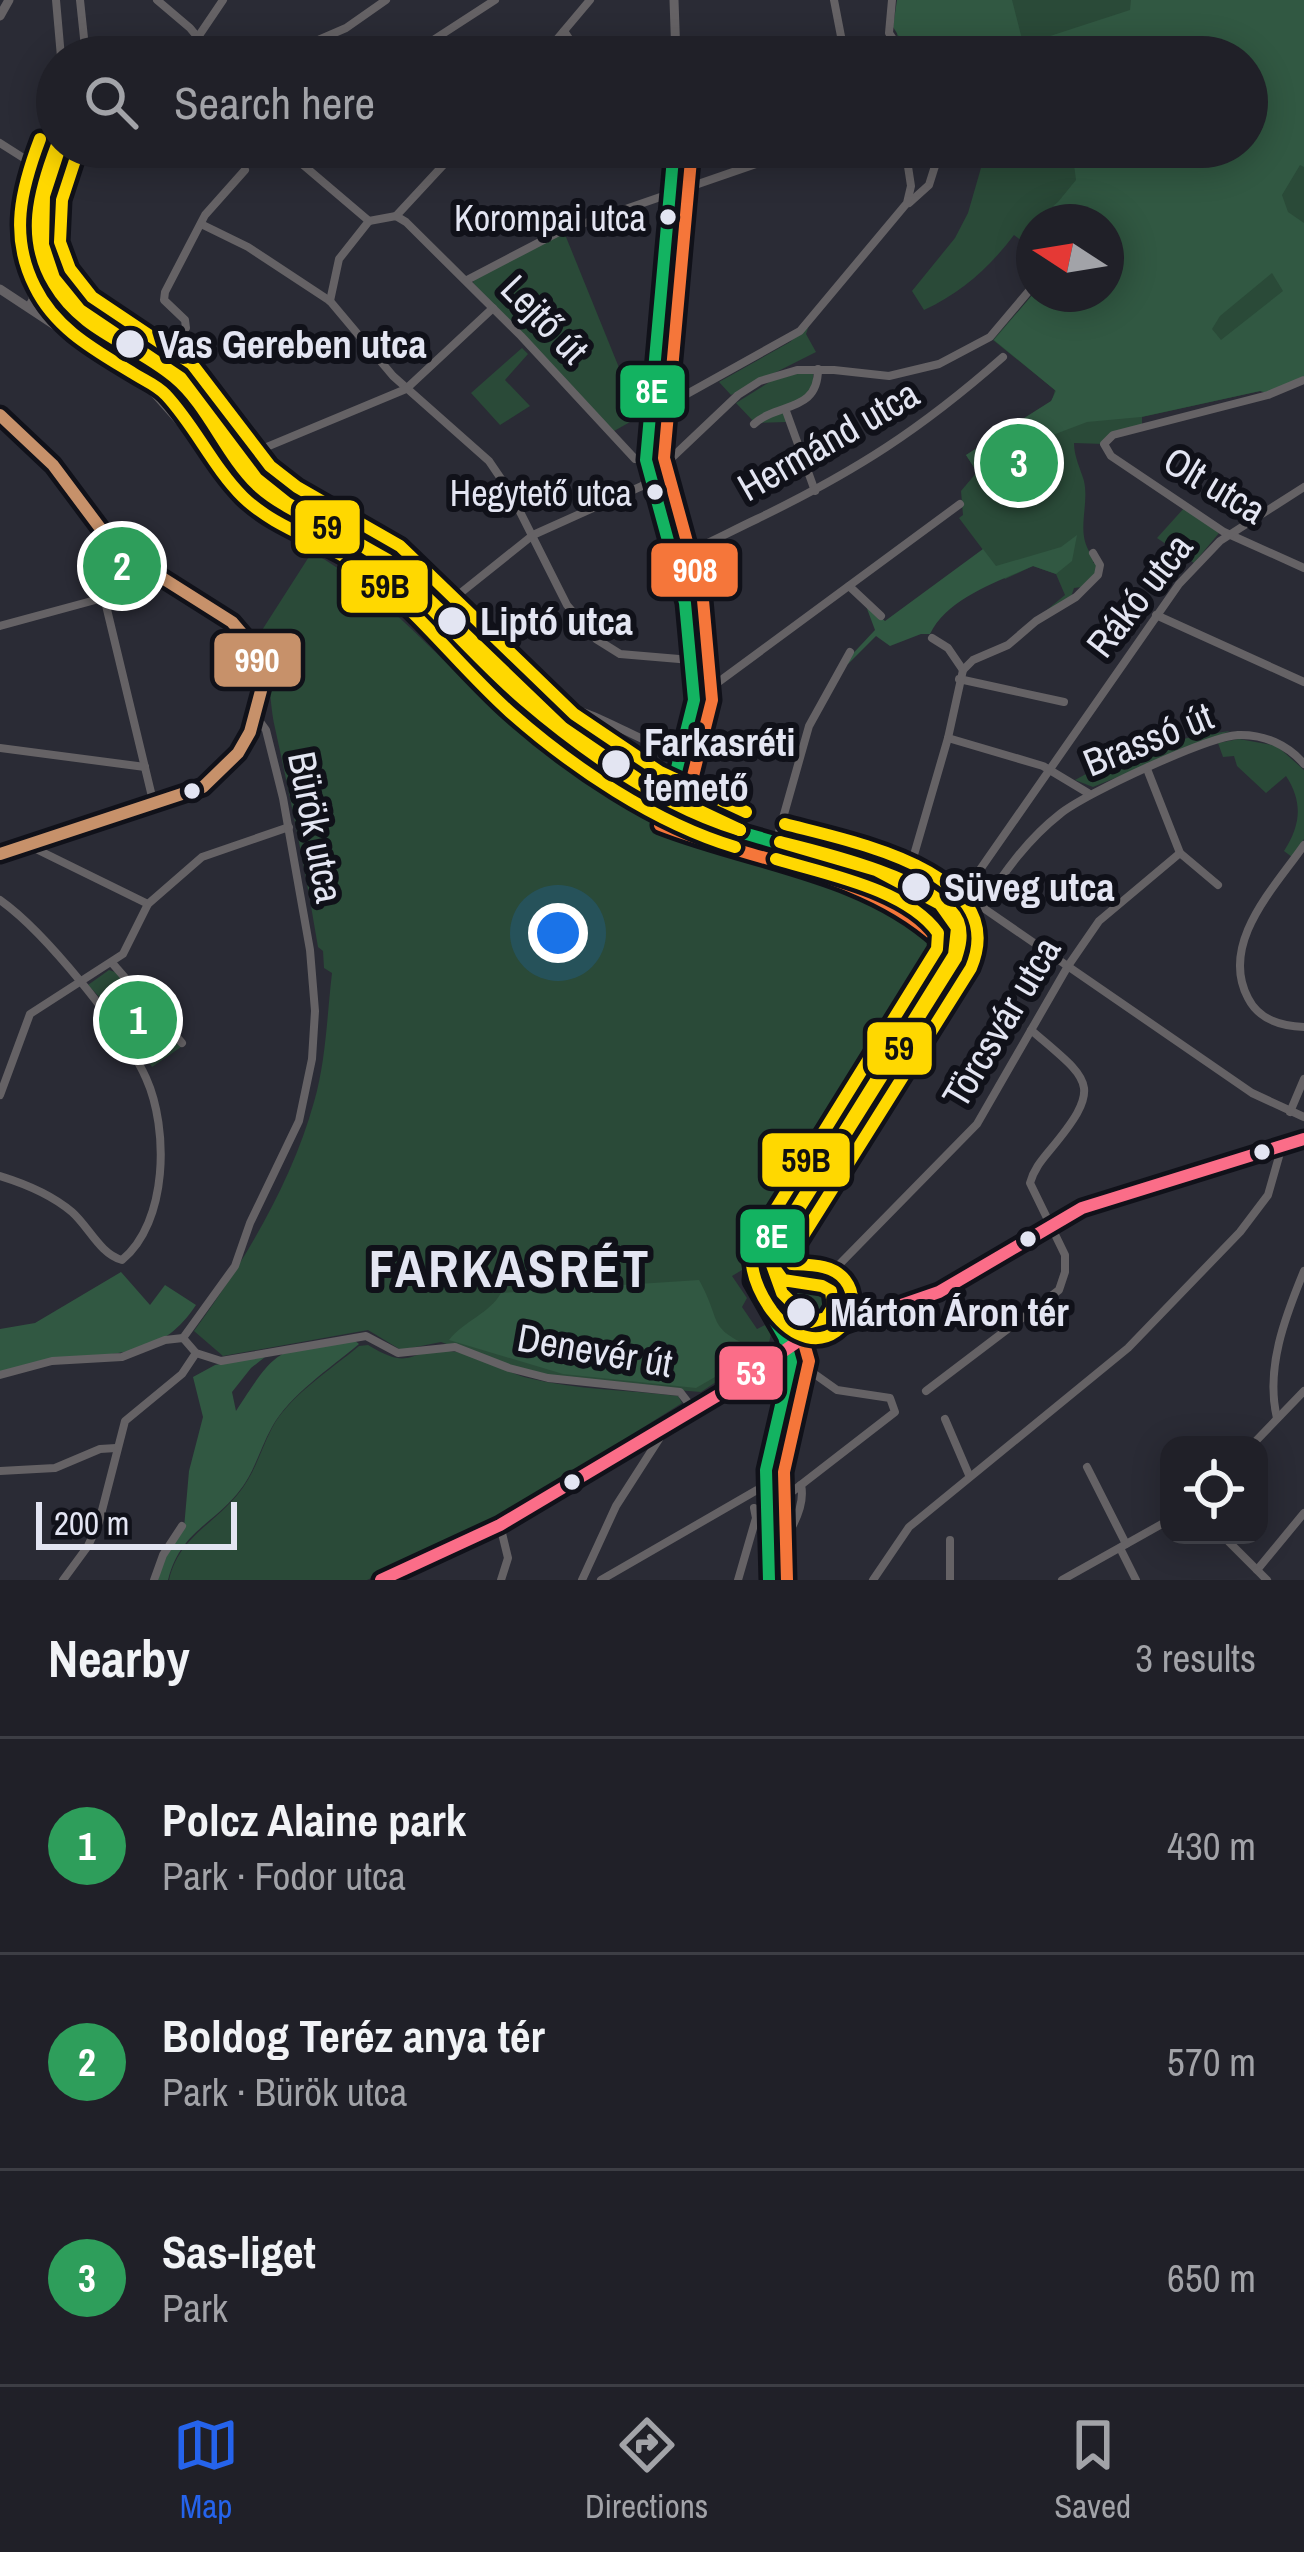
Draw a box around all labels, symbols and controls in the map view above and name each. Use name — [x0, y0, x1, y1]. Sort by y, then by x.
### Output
search box — [36, 36, 1268, 168]
icon: search — [78, 69, 144, 135]
text: Search here — [174, 72, 375, 133]
place label: Korompai utca — [454, 194, 646, 242]
north arrow — [1016, 204, 1124, 312]
marker: Korompai utca — [657, 206, 679, 228]
street label: Lejtő út — [490, 263, 600, 375]
place label: Vas Gereben utca — [158, 318, 427, 370]
marker: Vas Gereben utca — [113, 327, 147, 361]
line badge: 8E — [618, 363, 687, 420]
street label: Hermánd utca — [728, 367, 928, 513]
text: 8E — [635, 369, 669, 413]
pin: 3 — [980, 418, 1058, 508]
street label: Olt utca — [1154, 434, 1276, 536]
place label: Hegytető utca — [450, 469, 632, 517]
marker: Hegytető utca — [644, 481, 666, 503]
line badge: 59 — [293, 498, 362, 556]
text: 59 — [312, 505, 342, 549]
pin: 2 — [83, 521, 161, 611]
street label: Rákó utca — [1074, 522, 1204, 668]
line badge: 908 — [649, 541, 740, 599]
text: 908 — [672, 548, 718, 592]
line badge: 59B — [339, 558, 430, 615]
text: 59B — [360, 564, 410, 608]
place label: Liptó utca — [480, 595, 633, 647]
marker: Liptó utca — [435, 604, 469, 638]
line badge: 990 — [212, 631, 303, 689]
text: 990 — [234, 638, 280, 682]
street label: Brassó út — [1076, 690, 1220, 788]
place label: Farkasréti temető — [644, 716, 795, 813]
street label: Bürök utca — [276, 747, 356, 907]
marker: Farkasréti temető — [599, 747, 633, 781]
unlabelled marker — [181, 780, 203, 802]
place label: Süveg utca — [944, 861, 1115, 913]
marker: Süveg utca — [899, 870, 933, 904]
your location — [528, 903, 588, 963]
street label: Törcsvár utca — [930, 927, 1072, 1117]
pin: 1 — [99, 975, 177, 1065]
line badge: 59 — [865, 1020, 934, 1077]
text: 59 — [884, 1026, 914, 1070]
line badge: 59B — [760, 1131, 852, 1189]
text: 59B — [781, 1138, 831, 1182]
unlabelled marker — [1251, 1141, 1273, 1163]
line badge: 8E — [738, 1207, 807, 1265]
text: 8E — [755, 1214, 789, 1258]
unlabelled marker — [1017, 1228, 1039, 1250]
district label: FARKASRÉT — [369, 1234, 651, 1303]
place label: Márton Áron tér — [830, 1286, 1069, 1338]
marker: Márton Áron tér — [784, 1295, 818, 1329]
street label: Denevér út — [513, 1311, 677, 1389]
line badge: 53 — [717, 1344, 785, 1402]
text: 53 — [736, 1351, 766, 1395]
map controls — [1160, 1436, 1268, 1544]
button: locate — [1160, 1436, 1268, 1544]
unlabelled marker — [561, 1471, 583, 1493]
scale bar — [36, 1496, 237, 1549]
text: 200 m — [54, 1501, 129, 1545]
text: Nearby — [48, 1624, 190, 1693]
text: 3 results — [1135, 1632, 1256, 1684]
text: Polcz Alaine park — [162, 1789, 466, 1850]
text: 1 — [78, 1820, 96, 1872]
text: 430 m — [1167, 1820, 1256, 1872]
text: Park · Fodor utca — [162, 1850, 406, 1902]
text: Boldog Teréz anya tér — [162, 2005, 545, 2066]
text: 2 — [78, 2036, 96, 2088]
text: 570 m — [1167, 2036, 1256, 2088]
text: Park · Bürök utca — [162, 2066, 407, 2118]
text: Sas-liget — [162, 2221, 316, 2282]
text: 3 — [78, 2252, 96, 2304]
text: 650 m — [1167, 2252, 1256, 2304]
text: Park — [162, 2282, 228, 2334]
tab: Map — [173, 2412, 239, 2528]
tab: Directions — [585, 2412, 708, 2528]
tab: Saved — [1054, 2412, 1131, 2528]

